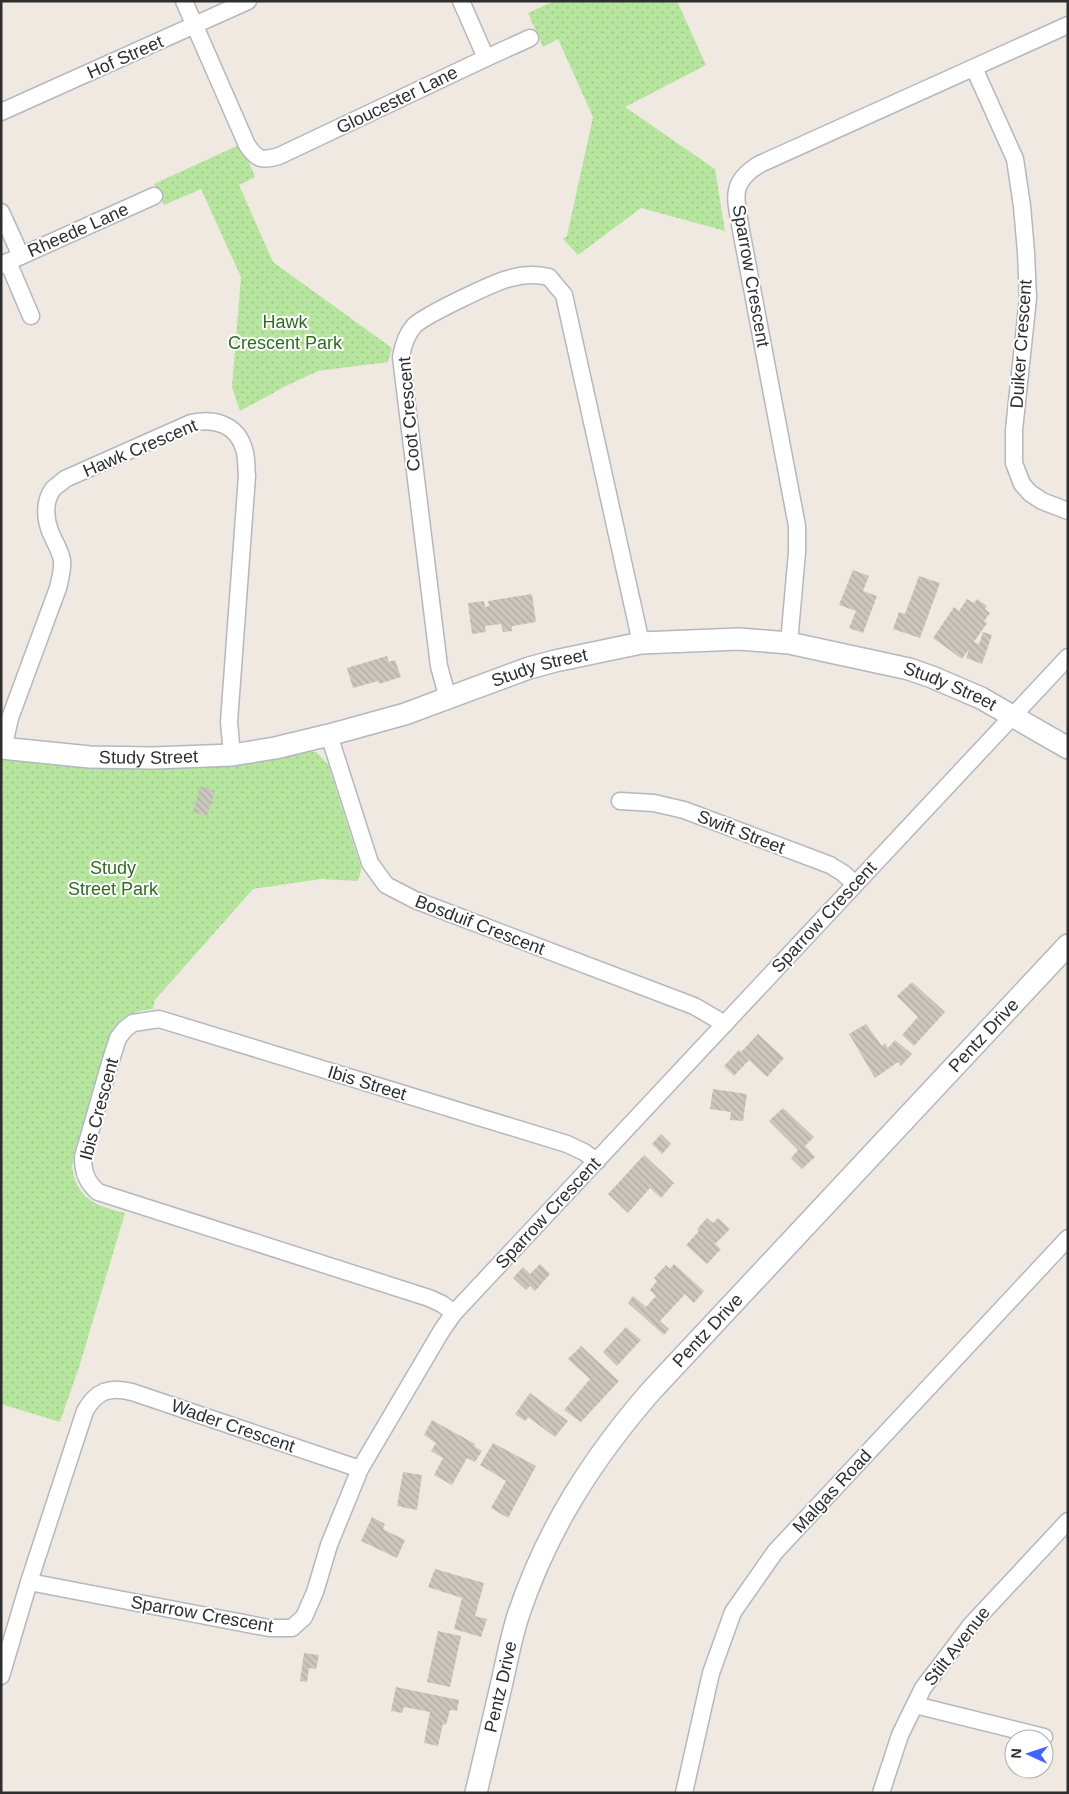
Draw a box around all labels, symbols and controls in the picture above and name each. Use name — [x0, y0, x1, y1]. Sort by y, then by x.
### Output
street label: Hof Street — [84, 31, 166, 83]
street label: Gloucester Lane — [333, 62, 461, 138]
street label: Rheede Lane — [25, 199, 131, 261]
street label: Sparrow Crescent — [729, 203, 773, 349]
street label: Duiker Crescent — [1007, 279, 1035, 409]
park label: Hawk Crescent Park — [228, 312, 343, 353]
street label: Coot Crescent — [394, 356, 424, 472]
street label: Hawk Crescent — [80, 415, 200, 481]
street label: Study Street — [489, 644, 589, 691]
street label: Study Street — [901, 658, 1000, 715]
street label: Study Street — [99, 746, 198, 768]
street label: Swift Street — [694, 806, 788, 858]
street label: Sparrow Crescent — [768, 857, 880, 977]
park label: Study Street Park — [68, 858, 159, 899]
street label: Bosduif Crescent — [412, 891, 548, 959]
street label: Pentz Drive — [944, 994, 1023, 1076]
street label: Ibis Crescent — [76, 1056, 122, 1162]
street label: Ibis Street — [325, 1062, 409, 1104]
street label: Sparrow Crescent — [492, 1153, 604, 1273]
street label: Pentz Drive — [669, 1290, 747, 1371]
street label: Wader Crescent — [169, 1395, 297, 1457]
street label: Malgas Road — [789, 1445, 875, 1537]
street label: Sparrow Crescent — [129, 1592, 275, 1636]
street label: Stilt Avenue — [920, 1603, 994, 1689]
street label: Pentz Drive — [480, 1639, 521, 1734]
north arrow — [1004, 1729, 1054, 1779]
text: N — [1008, 1748, 1024, 1759]

